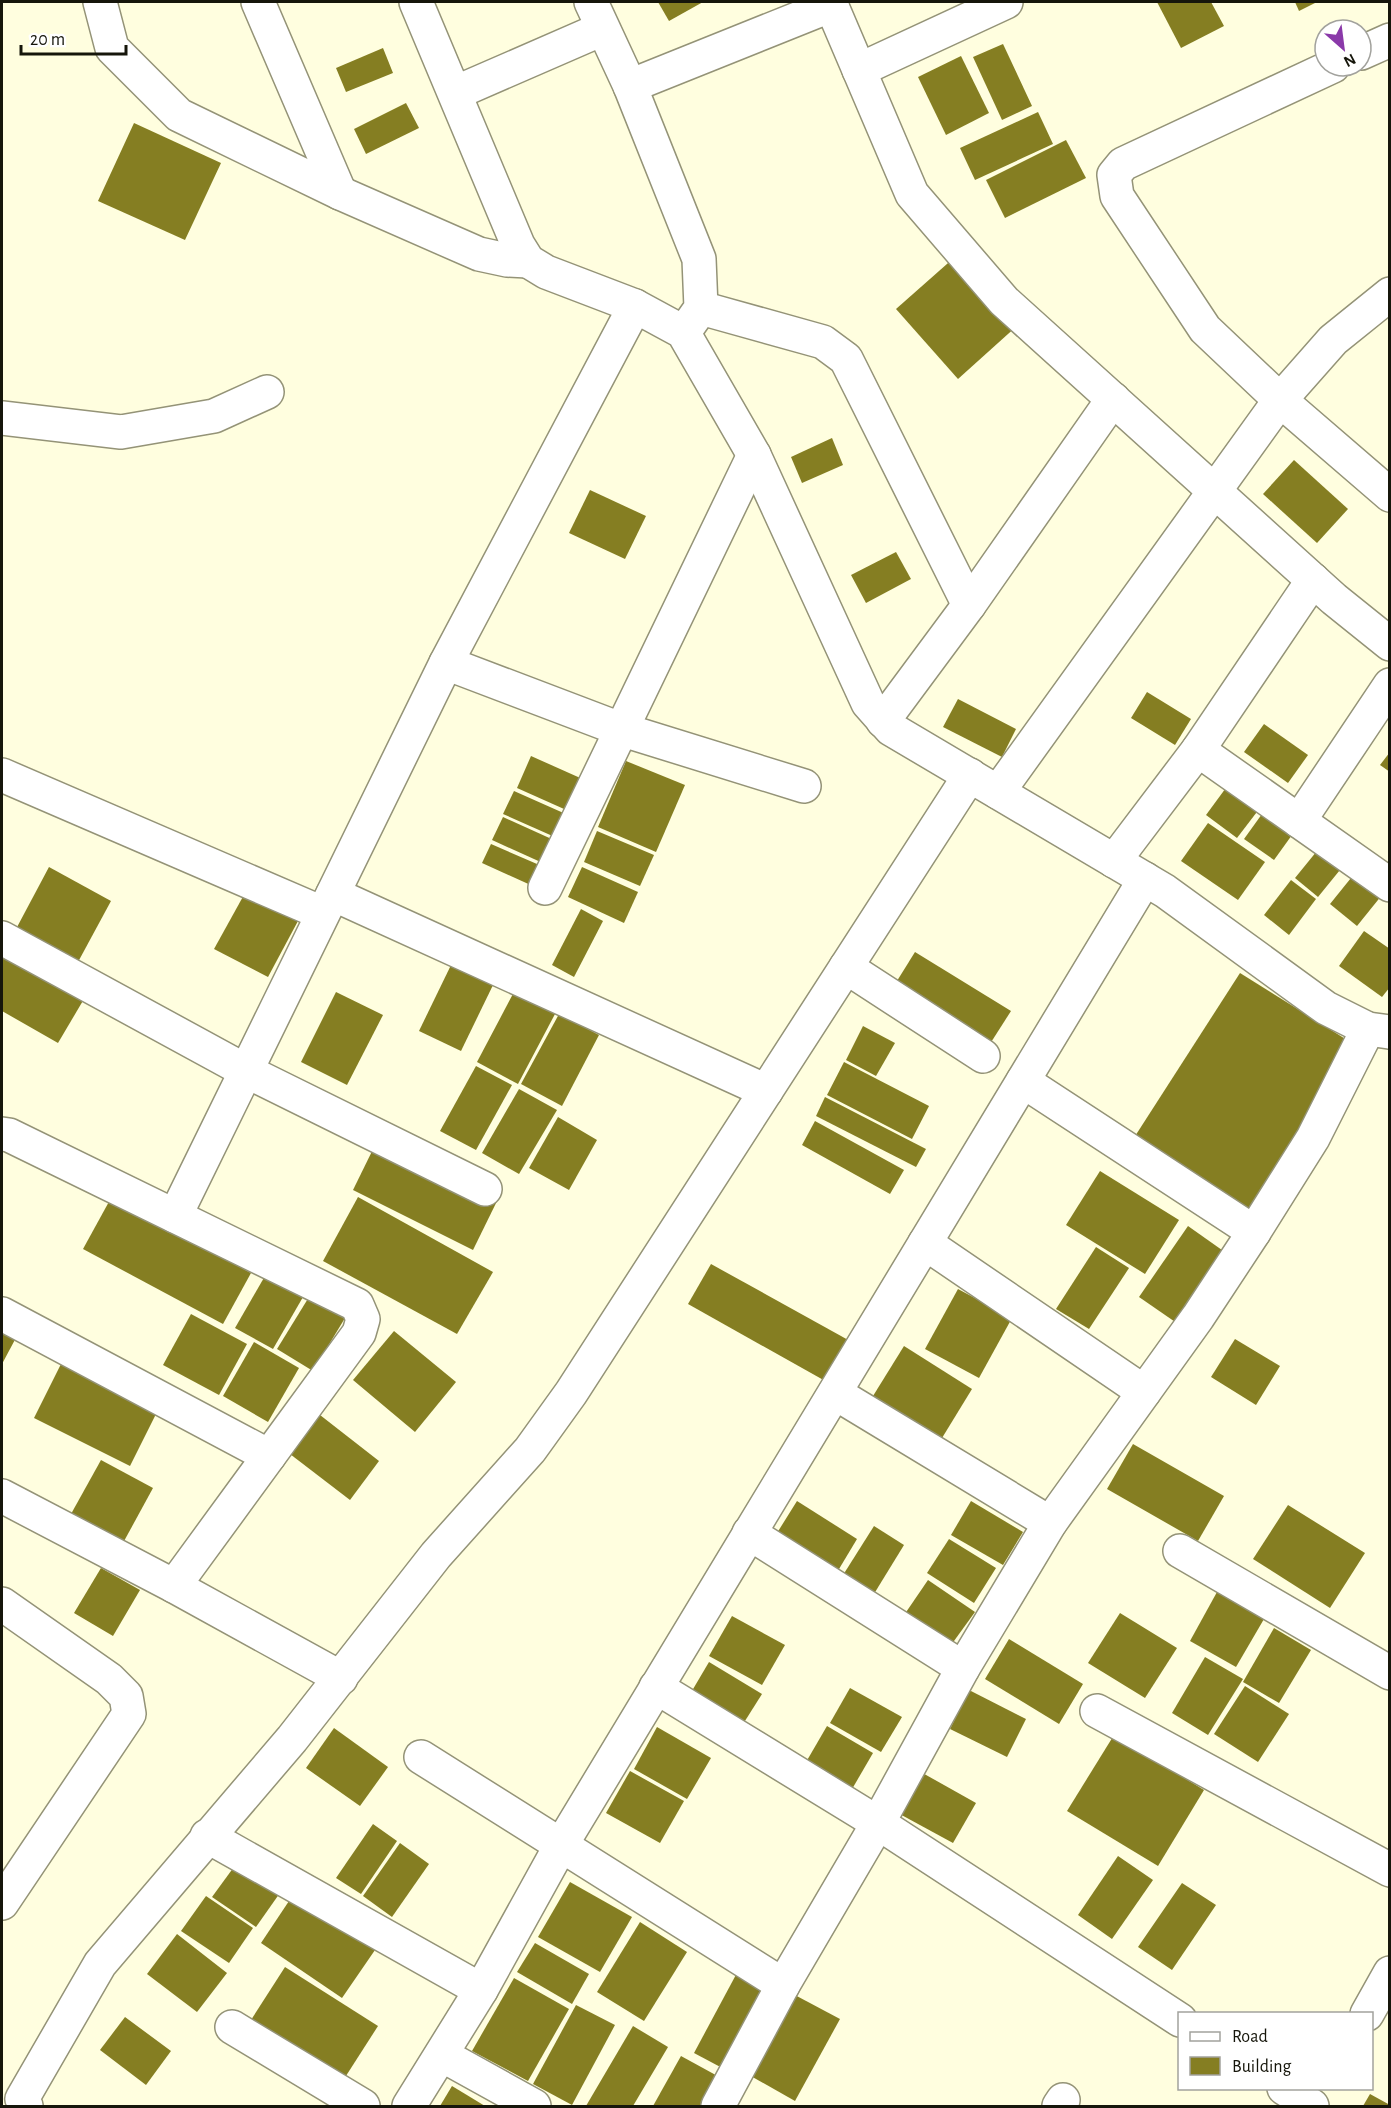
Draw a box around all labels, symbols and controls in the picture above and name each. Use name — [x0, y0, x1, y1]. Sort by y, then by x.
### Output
scale bar — [21, 18, 126, 56]
north arrow — [1313, 18, 1373, 78]
text: 20 m — [30, 31, 65, 49]
text: N — [1341, 51, 1358, 70]
legend — [1178, 2012, 1373, 2090]
text: Road — [1232, 2028, 1268, 2046]
text: Building — [1232, 2058, 1292, 2076]

